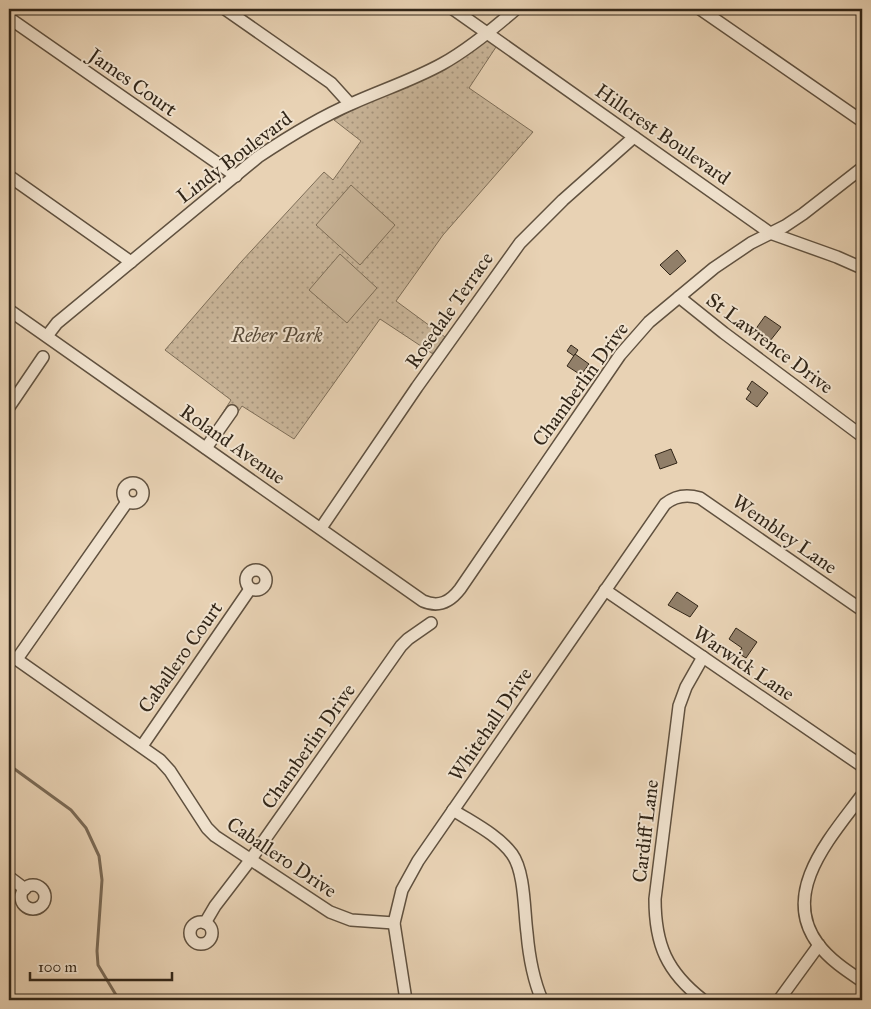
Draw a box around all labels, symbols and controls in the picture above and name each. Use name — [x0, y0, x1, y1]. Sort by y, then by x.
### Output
street label: James Court — [82, 42, 182, 122]
street label: Hillcrest Boulevard — [591, 78, 735, 190]
street label: Lindy Boulevard — [172, 106, 296, 208]
street label: Rosedale Terrace — [400, 247, 498, 373]
street label: St Lawrence Drive — [702, 287, 838, 399]
street label: Chamberlin Drive — [527, 317, 633, 451]
park label: Reber Park — [230, 323, 323, 347]
street label: Roland Avenue — [176, 399, 290, 489]
street label: Wembley Lane — [728, 489, 842, 579]
street label: Caballero Court — [133, 597, 227, 717]
street label: Warwick Lane — [689, 620, 799, 706]
street label: Whitehall Drive — [443, 663, 537, 785]
street label: Chamberlin Drive — [256, 679, 360, 813]
street label: Cardiff Lane — [627, 778, 663, 884]
street label: Caballero Drive — [222, 811, 342, 903]
scale bar — [30, 949, 172, 981]
text: 100 m — [38, 958, 78, 976]

